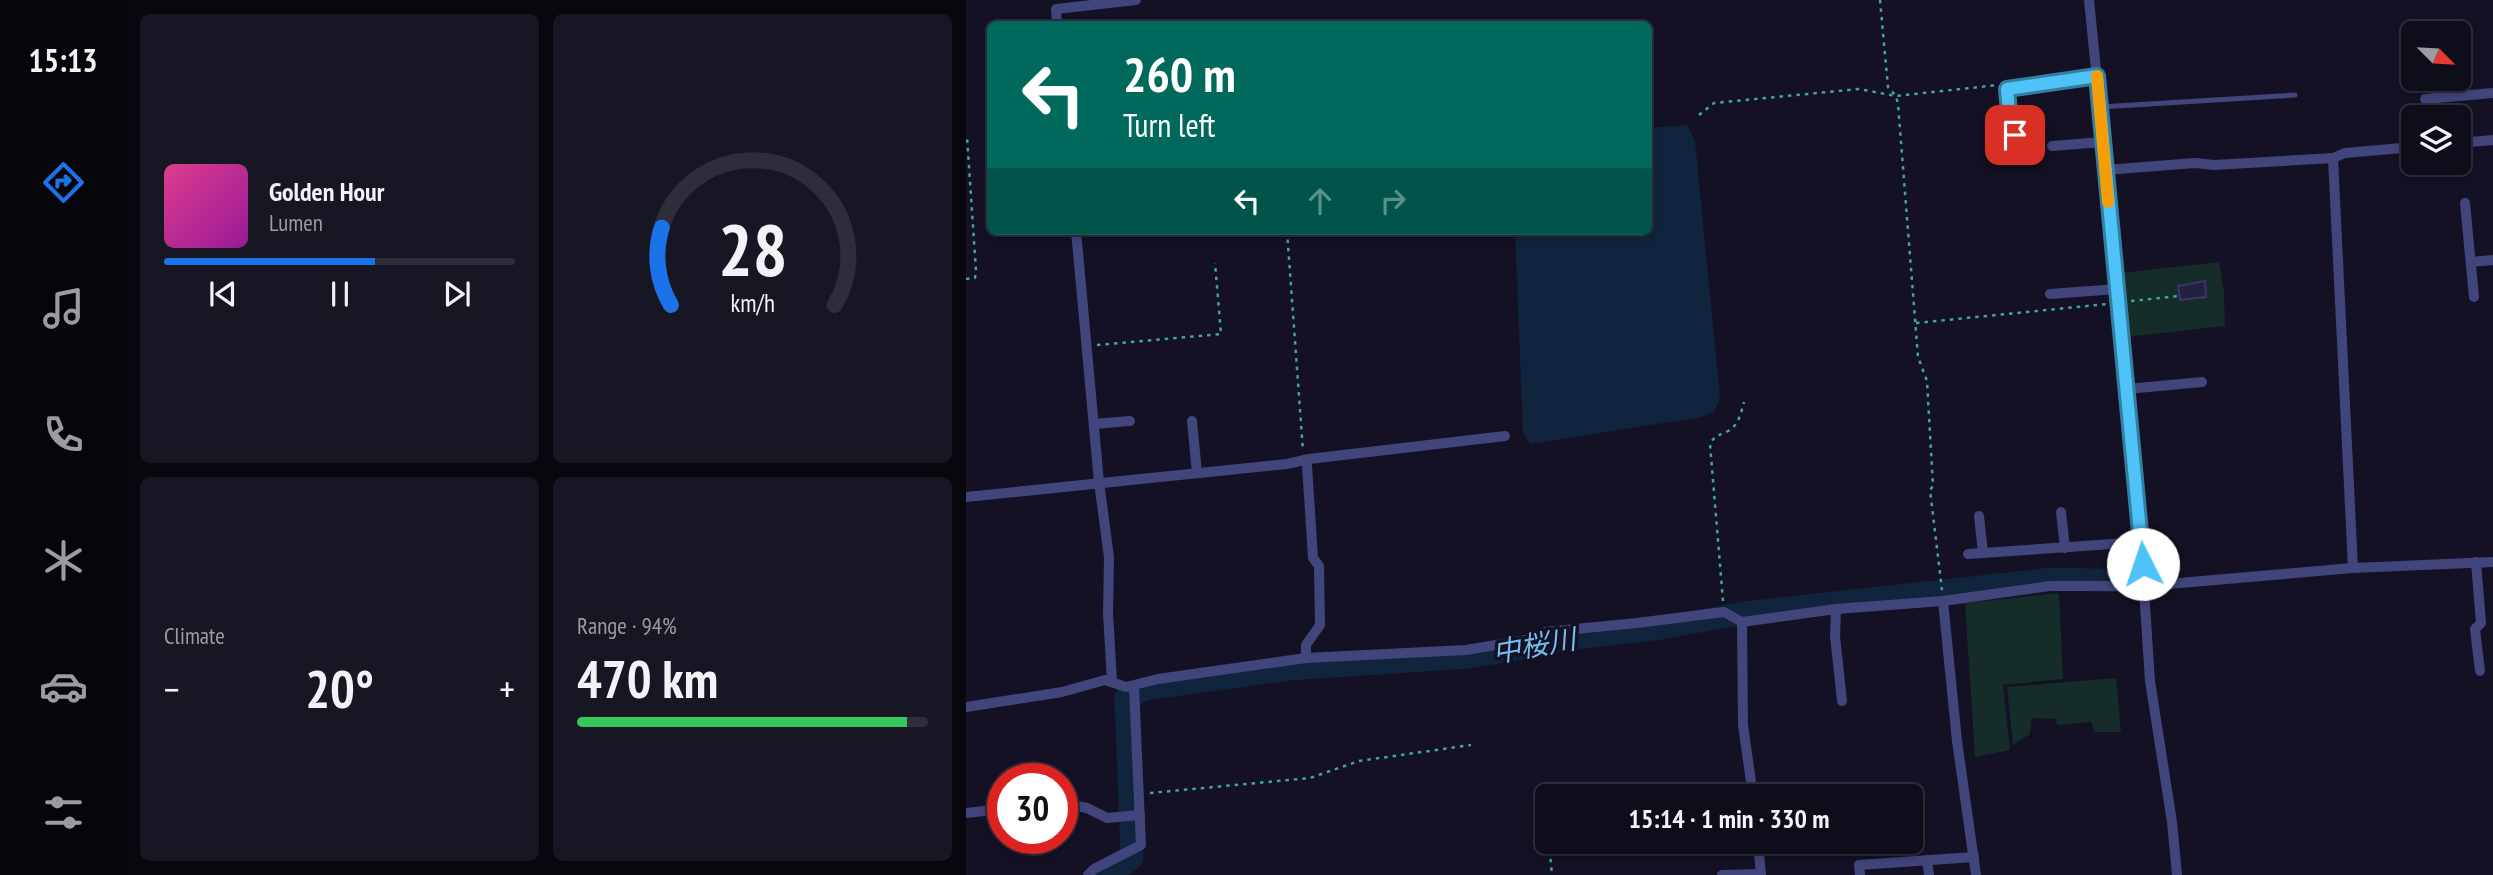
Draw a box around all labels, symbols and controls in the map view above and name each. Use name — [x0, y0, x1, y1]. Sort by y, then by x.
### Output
north arrow — [2401, 21, 2471, 91]
map controls — [2401, 21, 2471, 175]
text: 15:13 — [28, 39, 98, 81]
text: 260 m — [1123, 42, 1236, 106]
icon: left — [1008, 49, 1099, 140]
text: Turn left — [1123, 104, 1215, 146]
pin — [1985, 105, 2045, 165]
button: layers — [2401, 105, 2471, 175]
icon: arrive — [1996, 116, 2034, 154]
icon: directions — [39, 158, 88, 207]
text: Golden Hour — [269, 175, 384, 208]
icon: left — [1228, 182, 1266, 220]
icon: ahead — [1301, 182, 1339, 220]
icon: right — [1374, 182, 1412, 220]
text: 28 — [718, 201, 787, 295]
text: Lumen — [269, 208, 323, 237]
icon: previous — [204, 275, 242, 313]
icon: pause — [321, 275, 359, 313]
icon: next — [438, 275, 476, 313]
icon: music — [39, 284, 88, 333]
text: km/h — [730, 287, 775, 319]
icon: phone — [39, 410, 88, 459]
position arrow — [2106, 527, 2180, 601]
icon: climate — [39, 536, 88, 585]
text: Range · 94% — [577, 611, 677, 640]
water label: 中桜川 — [1489, 619, 1582, 671]
text: Climate — [164, 621, 225, 650]
text: 470 km — [577, 645, 718, 712]
text: 20° — [305, 655, 374, 722]
icon: car — [39, 662, 88, 711]
text: − — [164, 664, 180, 713]
text: + — [499, 664, 515, 713]
speed limit sign: 30 — [987, 763, 1078, 854]
icon: filters — [39, 788, 88, 837]
text: 15:14 · 1 min · 330 m — [1629, 802, 1829, 835]

